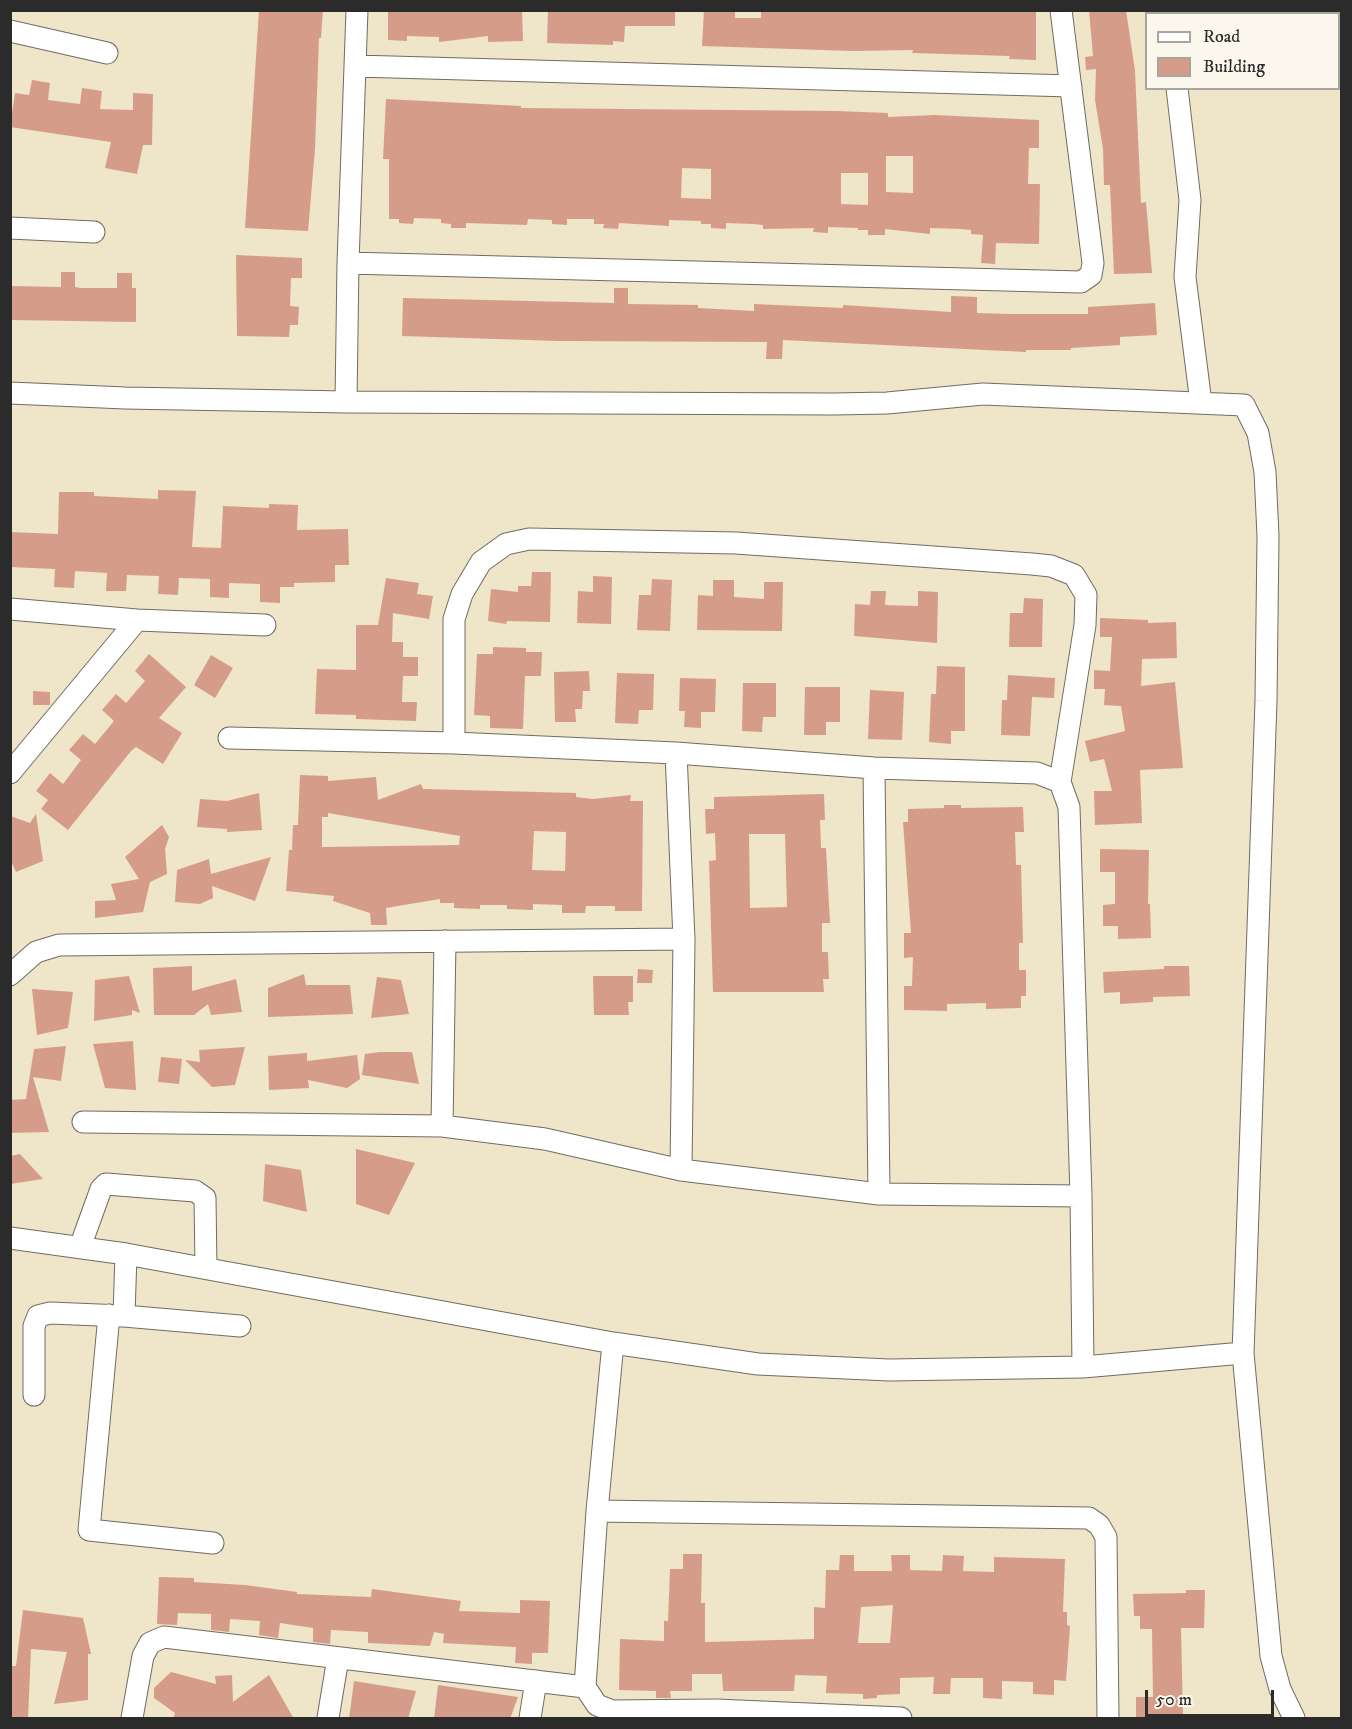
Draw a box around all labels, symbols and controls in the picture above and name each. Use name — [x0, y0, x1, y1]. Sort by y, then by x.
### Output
legend — [1145, 12, 1340, 90]
text: Road — [1203, 26, 1240, 48]
text: Building — [1203, 56, 1265, 78]
scale bar — [1148, 1678, 1277, 1716]
text: 50 m — [1156, 1689, 1192, 1711]

